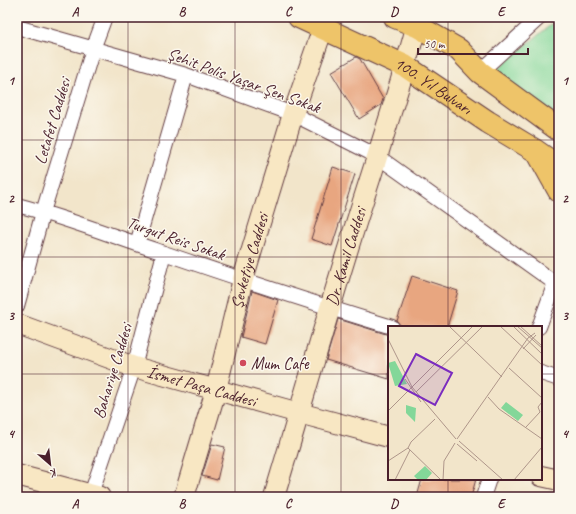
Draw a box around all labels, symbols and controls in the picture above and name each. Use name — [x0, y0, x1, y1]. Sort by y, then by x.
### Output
text: A — [72, 4, 80, 20]
text: B — [179, 4, 187, 20]
text: C — [285, 4, 293, 20]
text: D — [390, 4, 399, 20]
text: E — [498, 4, 507, 20]
scale bar — [418, 30, 528, 56]
text: 50 m — [424, 36, 446, 52]
street label: Şehit Polis Yaşar Şen Sokak — [165, 43, 325, 118]
street label: 100. Yıl Bulvarı — [391, 53, 477, 120]
text: 1 — [8, 73, 16, 89]
street label: Letafet Caddesi — [29, 73, 76, 167]
text: 1 — [562, 73, 570, 89]
text: 2 — [8, 191, 15, 207]
text: 2 — [562, 191, 569, 207]
street label: Dr. Kamil Caddesi — [321, 203, 372, 308]
street label: Şevketiye Caddesi — [226, 209, 274, 311]
street label: Turgut Reis Sokak — [124, 212, 229, 266]
text: 3 — [8, 308, 15, 324]
text: 3 — [562, 308, 569, 324]
street label: Bahariye Caddesi — [88, 319, 137, 421]
inset map — [388, 326, 542, 480]
place label: Mum Cafe — [251, 353, 310, 374]
marker: Mum Cafe — [238, 358, 248, 368]
street label: İsmet Paşa Caddesi — [145, 361, 260, 412]
text: 4 — [8, 426, 16, 442]
text: 4 — [562, 426, 570, 442]
north arrow — [30, 444, 70, 484]
text: K — [47, 465, 60, 481]
text: A — [72, 496, 80, 512]
text: B — [179, 496, 187, 512]
text: C — [285, 496, 293, 512]
text: D — [390, 496, 399, 512]
text: E — [498, 496, 507, 512]

